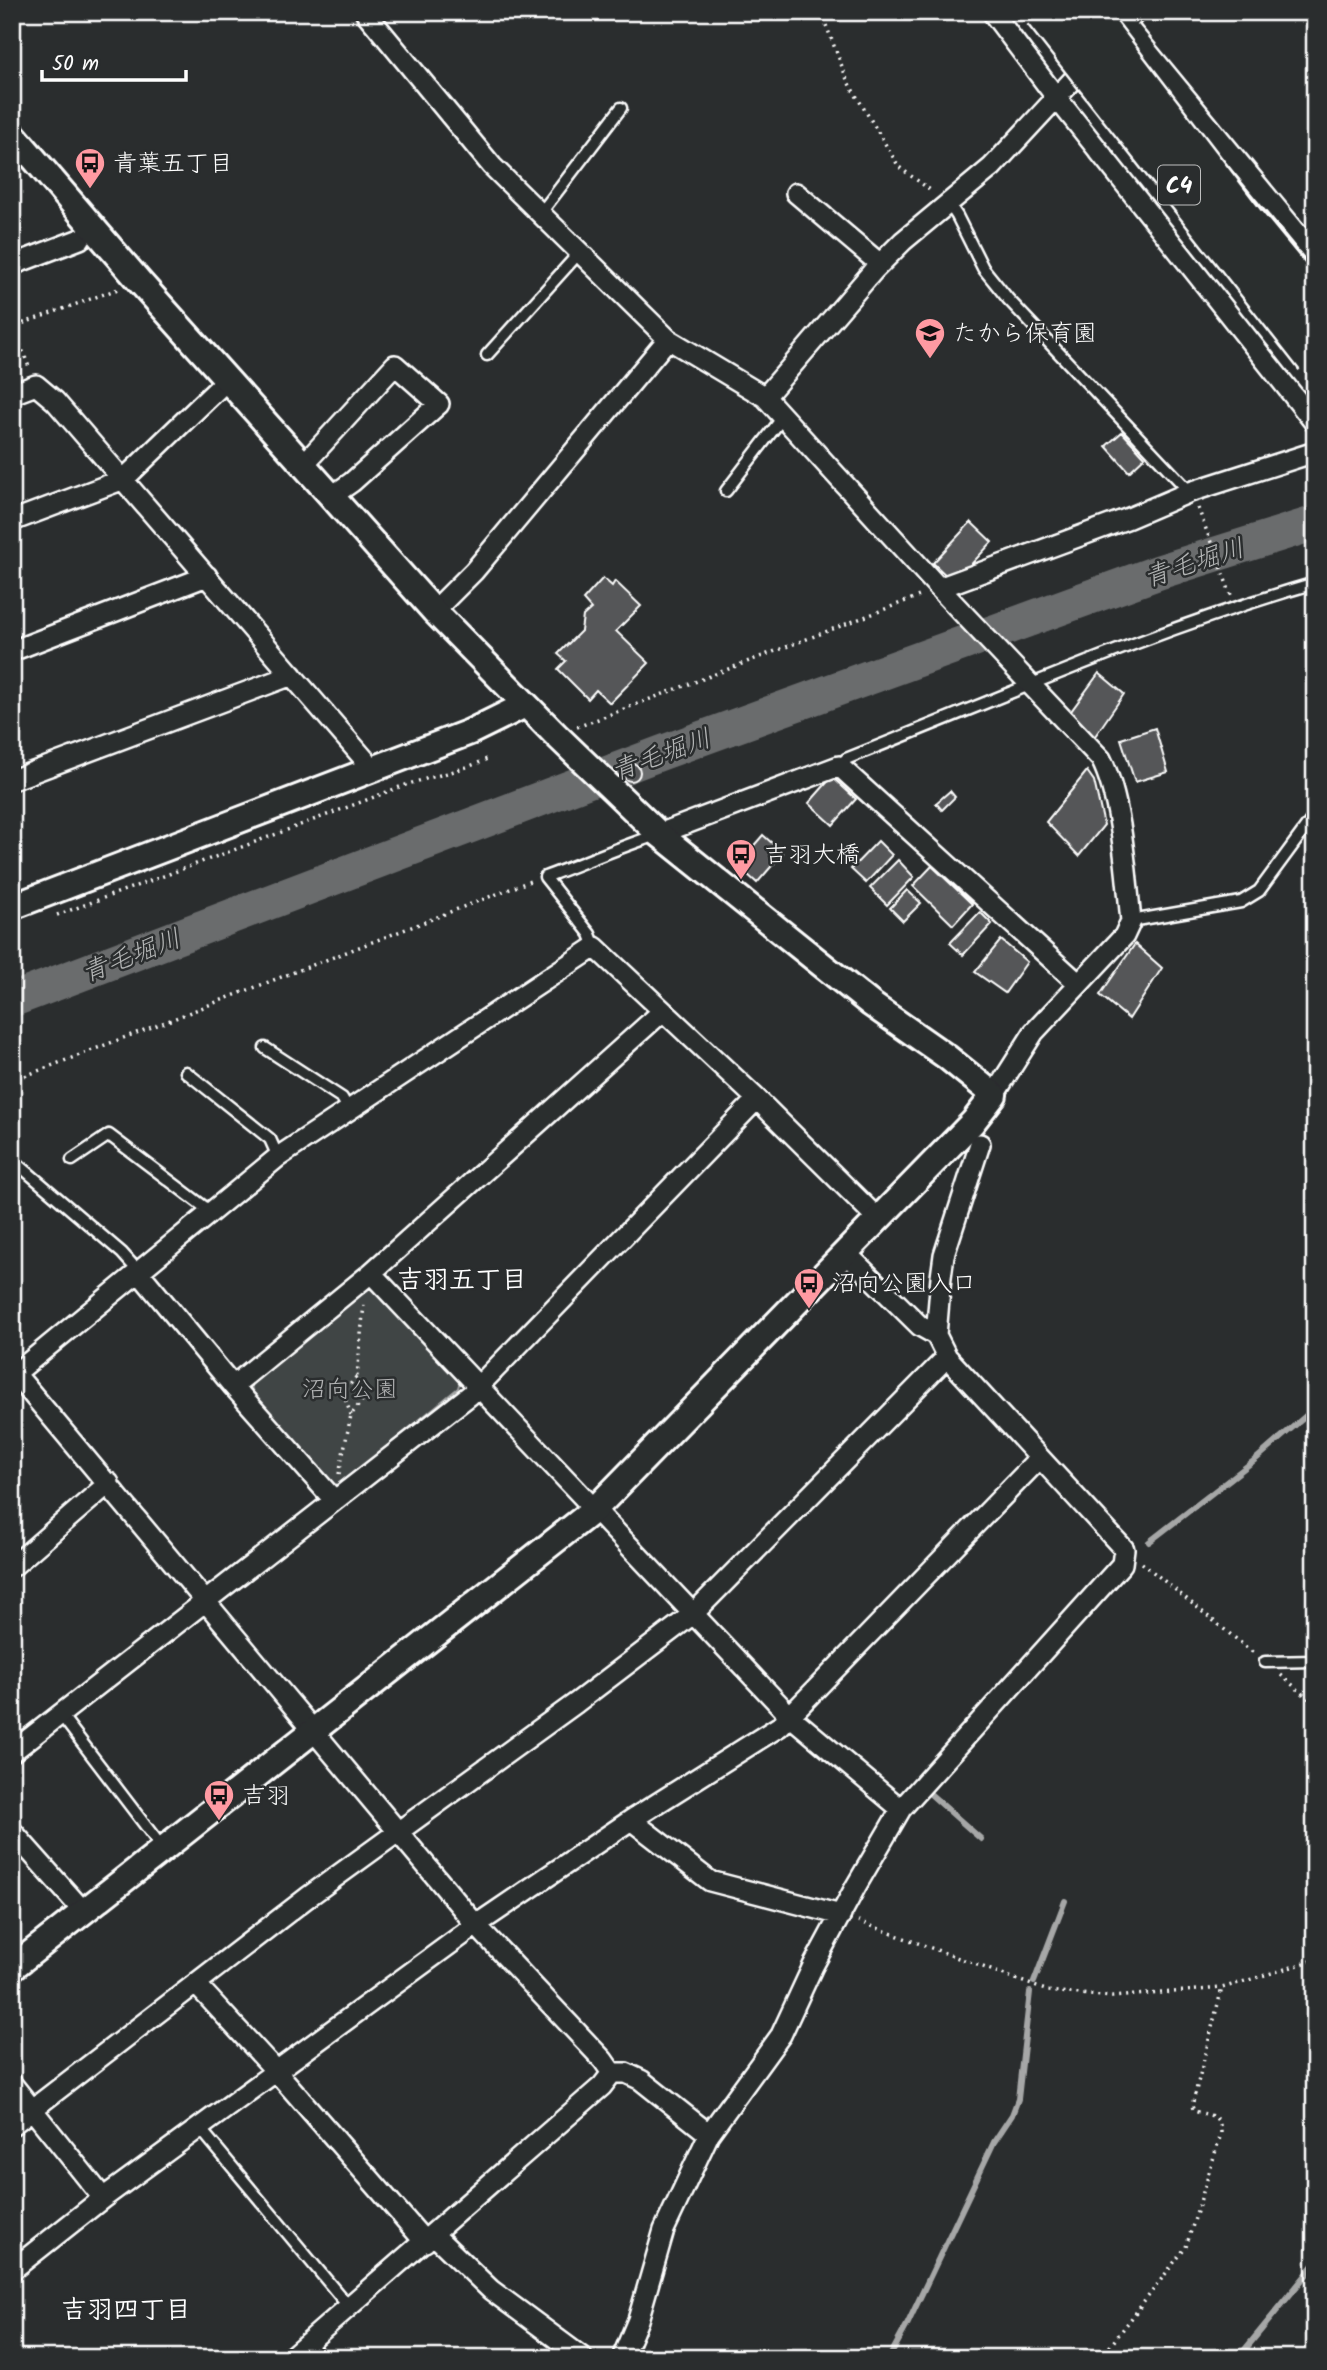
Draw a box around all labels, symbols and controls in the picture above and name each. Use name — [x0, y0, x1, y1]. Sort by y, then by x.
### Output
scale bar — [42, 38, 186, 82]
text: 50 m — [52, 48, 99, 81]
place label: 青葉五丁目 — [113, 145, 233, 184]
bus stop icon: 青葉五丁目 — [73, 146, 107, 190]
road number: C4 — [1158, 166, 1200, 204]
place label: たから保育園 — [953, 315, 1097, 354]
school or university icon: たから保育園 — [913, 316, 947, 360]
water label: 青毛堀川 — [1139, 528, 1251, 600]
water label: 青毛堀川 — [606, 718, 718, 793]
place label: 吉羽大橋 — [764, 836, 860, 875]
bus stop icon: 吉羽大橋 — [724, 837, 758, 881]
water label: 青毛堀川 — [76, 919, 188, 995]
district label: 吉羽五丁目 — [397, 1260, 527, 1302]
place label: 沼向公園入口 — [832, 1265, 976, 1304]
bus stop icon: 沼向公園入口 — [792, 1266, 826, 1310]
park label: 沼向公園 — [302, 1371, 398, 1410]
place label: 吉羽 — [242, 1777, 290, 1816]
bus stop icon: 吉羽 — [202, 1778, 236, 1822]
district label: 吉羽四丁目 — [61, 2290, 191, 2332]

